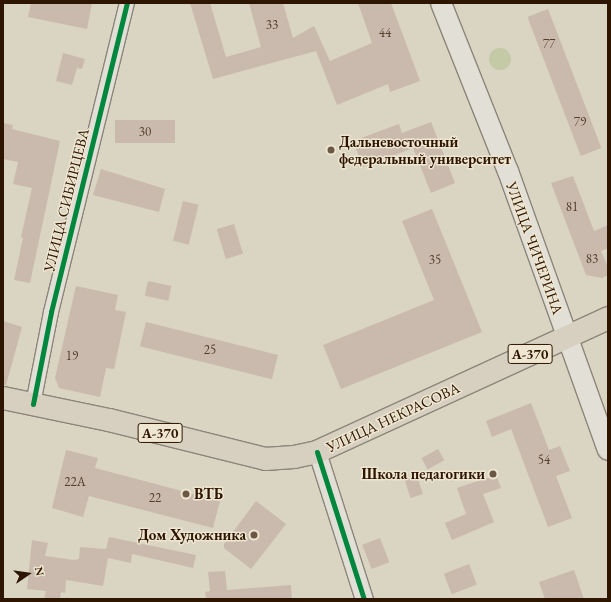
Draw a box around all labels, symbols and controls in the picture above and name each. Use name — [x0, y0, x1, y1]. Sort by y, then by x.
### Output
house number: 33 — [266, 17, 278, 33]
house number: 44 — [379, 25, 391, 41]
house number: 77 — [543, 36, 555, 52]
house number: 79 — [574, 114, 586, 130]
house number: 30 — [139, 124, 151, 140]
street label: УЛИЦА СИБИРЦЕВА — [39, 126, 93, 274]
place label: Дальневосточный федеральный университет — [339, 132, 511, 167]
marker: Дальневосточный федеральный университет — [326, 145, 336, 155]
street label: УЛИЦА ЧИЧЕРИНА — [503, 179, 567, 317]
house number: 81 — [566, 199, 578, 215]
house number: 83 — [586, 251, 598, 267]
house number: 35 — [429, 252, 441, 268]
house number: 25 — [204, 342, 216, 358]
road number: А-370 — [507, 342, 553, 366]
house number: 19 — [66, 348, 78, 364]
street label: УЛИЦА НЕКРАСОВА — [324, 378, 462, 456]
road number: А-370 — [137, 421, 183, 445]
house number: 54 — [538, 452, 550, 468]
place label: Школа педагогики — [361, 465, 485, 483]
marker: Школа педагогики — [488, 469, 498, 479]
house number: 22А — [64, 474, 86, 490]
place label: ВТБ — [194, 485, 223, 503]
marker: ВТБ — [181, 489, 191, 499]
house number: 22 — [149, 490, 161, 506]
place label: Дом Художника — [138, 526, 246, 544]
marker: Дом Художника — [249, 530, 259, 540]
north arrow — [8, 554, 48, 594]
text: N — [32, 565, 48, 577]

